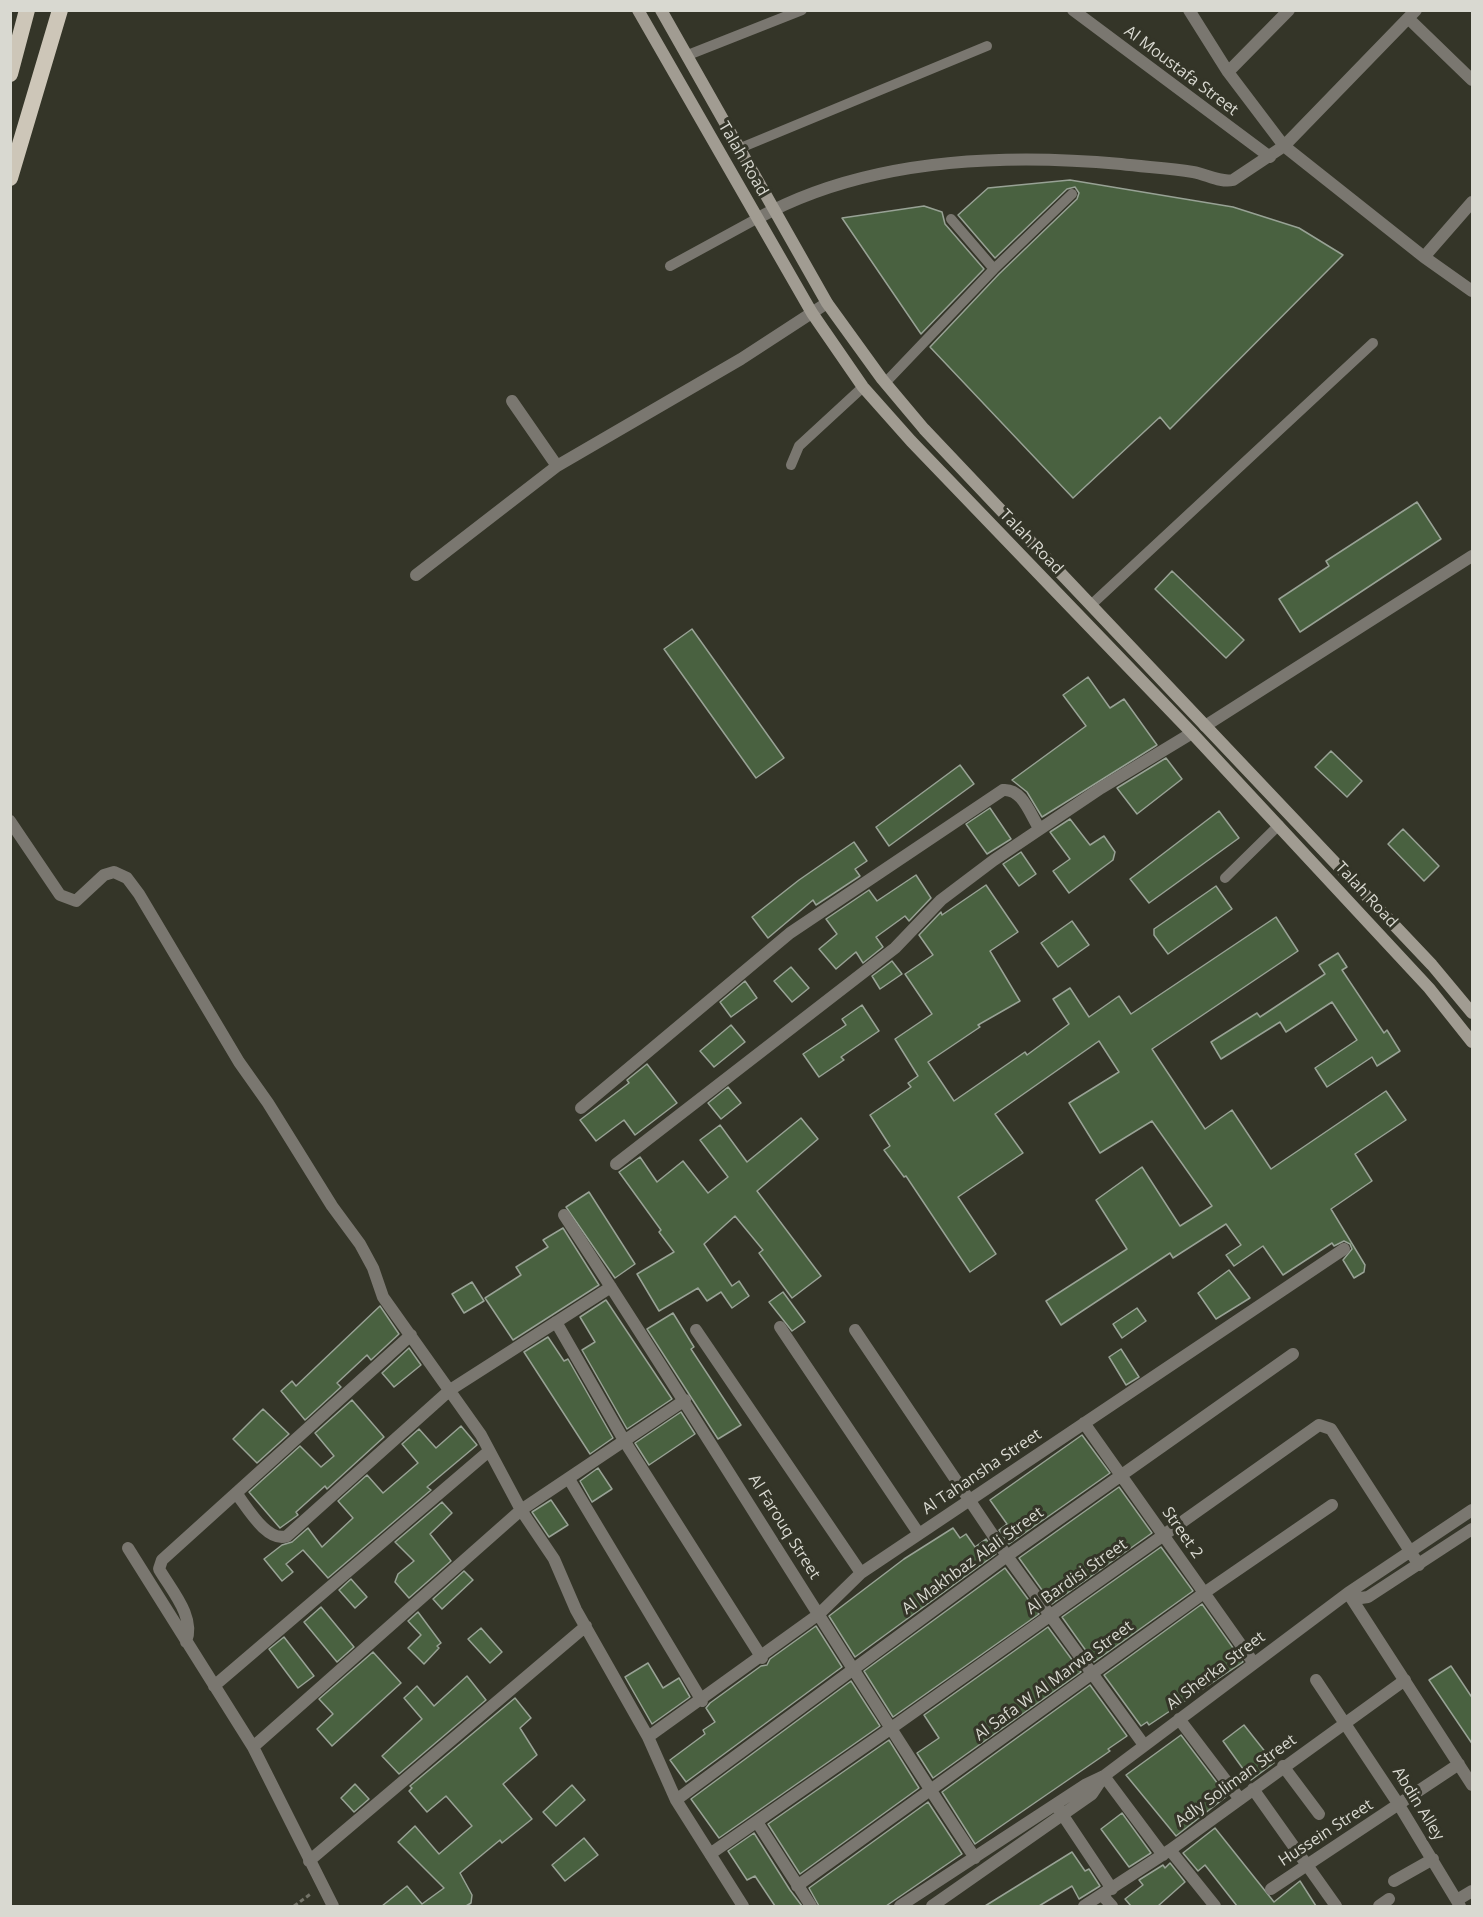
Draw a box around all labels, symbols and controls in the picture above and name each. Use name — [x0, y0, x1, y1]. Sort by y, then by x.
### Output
street label: Al Moustafa Street — [1120, 22, 1242, 120]
street label: Talah Road — [714, 118, 772, 200]
street label: Talah Road — [995, 506, 1067, 578]
street label: Talah Road — [1331, 858, 1401, 932]
street label: Al Tahansha Street — [919, 1425, 1045, 1519]
street label: Al Farouq Street — [744, 1471, 824, 1583]
street label: Al Makhbaz Alali Street — [899, 1503, 1047, 1619]
street label: Street 2 — [1158, 1504, 1206, 1562]
street label: Al Bardisi Street — [1023, 1535, 1131, 1619]
street label: Al Safa W Al Marwa Street — [971, 1617, 1137, 1745]
street label: Al Sherka Street — [1163, 1628, 1269, 1714]
street label: Adly Soliman Street — [1172, 1731, 1300, 1831]
street label: Abdin Alley — [1388, 1764, 1448, 1844]
street label: Hussein Street — [1275, 1795, 1377, 1871]

